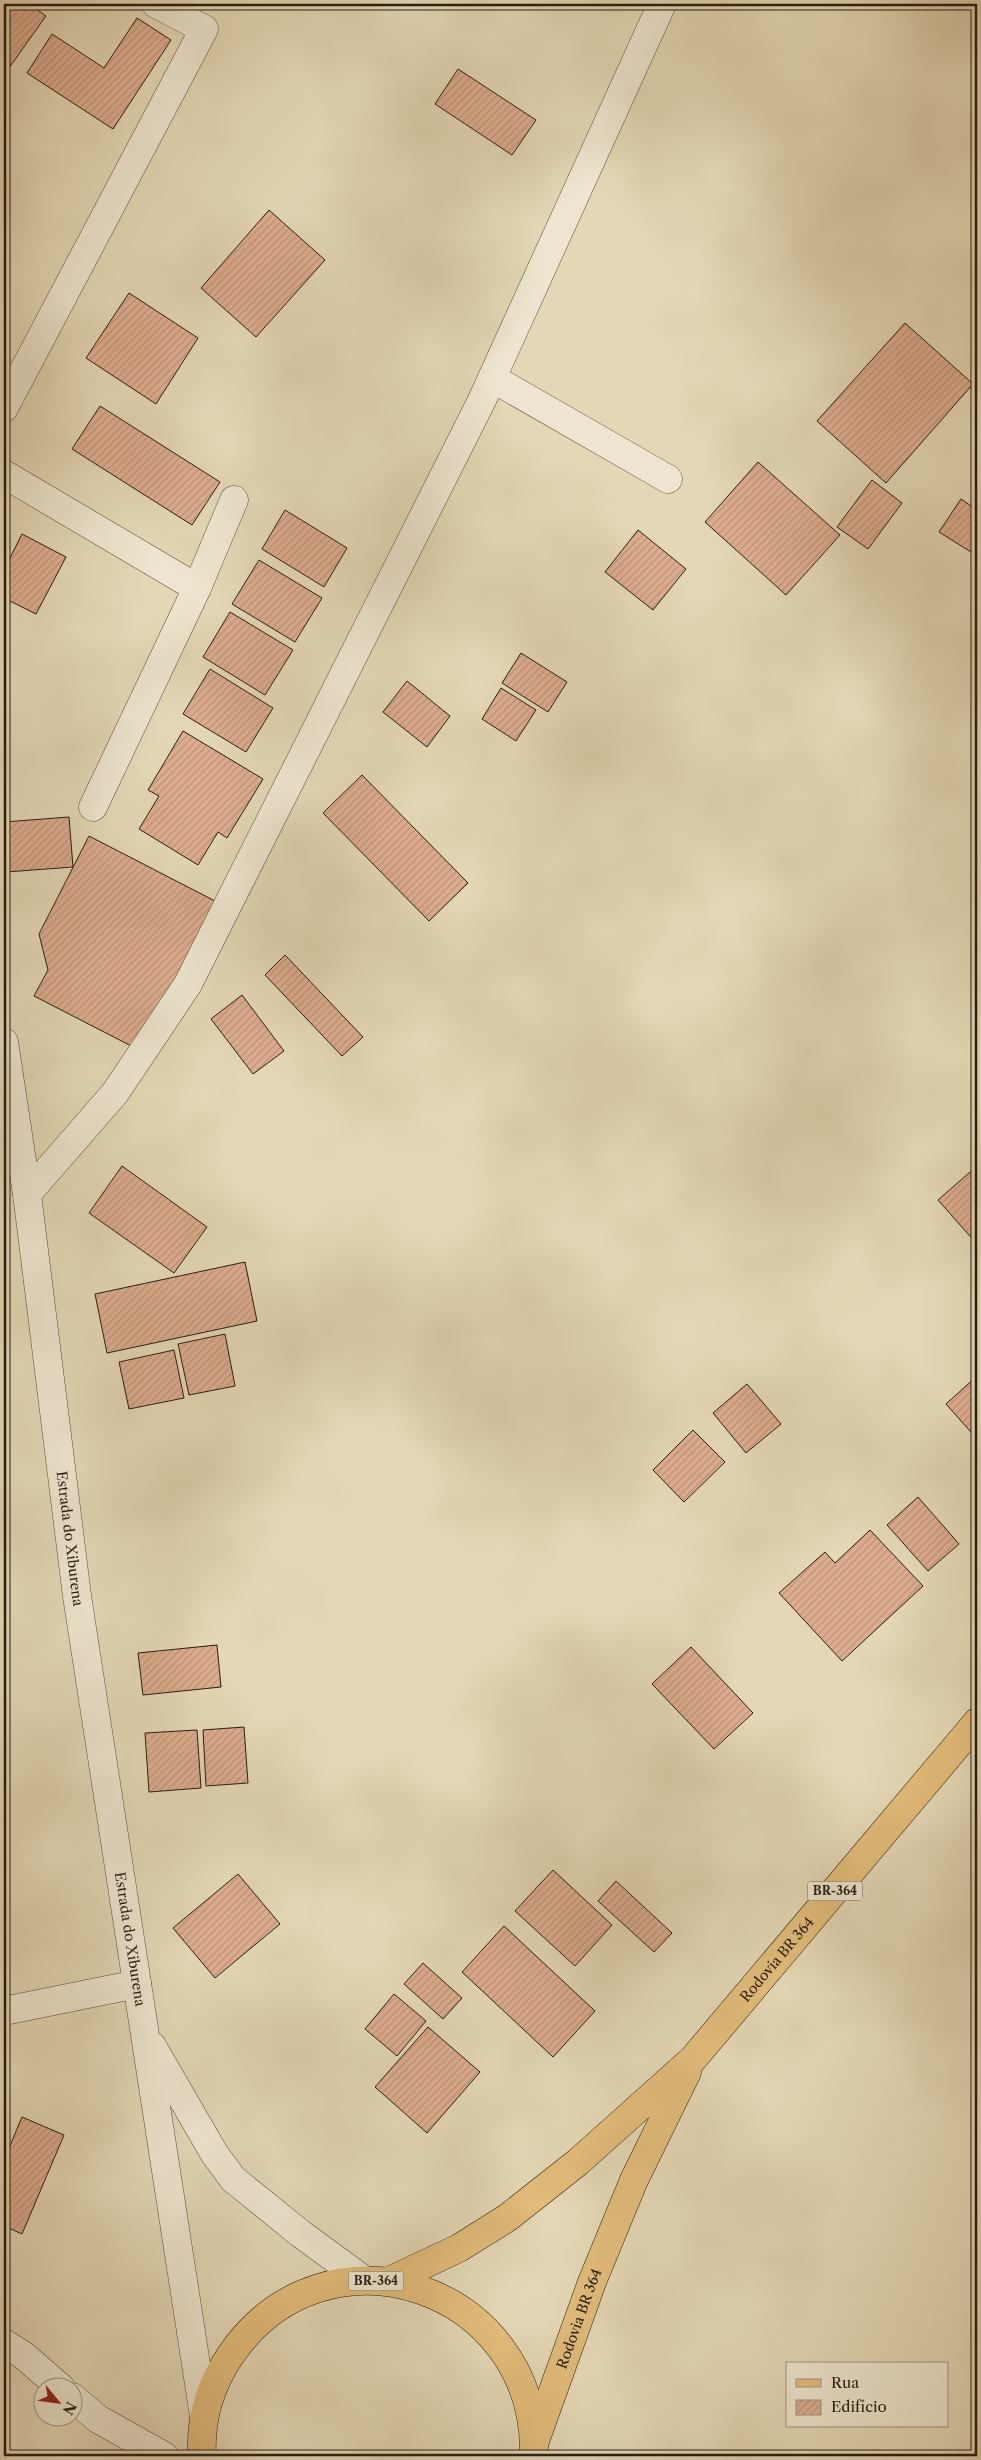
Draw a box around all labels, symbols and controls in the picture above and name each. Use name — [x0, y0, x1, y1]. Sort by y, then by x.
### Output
street label: Estrada do Xiburena — [53, 1470, 88, 1608]
street label: Estrada do Xiburena — [111, 1870, 150, 2008]
road number: BR-364 — [808, 1882, 862, 1900]
street label: Rodovia BR 364 — [736, 1913, 818, 2006]
street label: Rodovia BR 364 — [553, 2266, 606, 2371]
road number: BR-364 — [348, 2272, 404, 2290]
legend — [786, 2362, 948, 2428]
text: Rua — [831, 2373, 859, 2392]
north arrow — [32, 2378, 82, 2428]
text: Edifício — [831, 2397, 887, 2416]
text: N — [59, 2399, 80, 2418]

